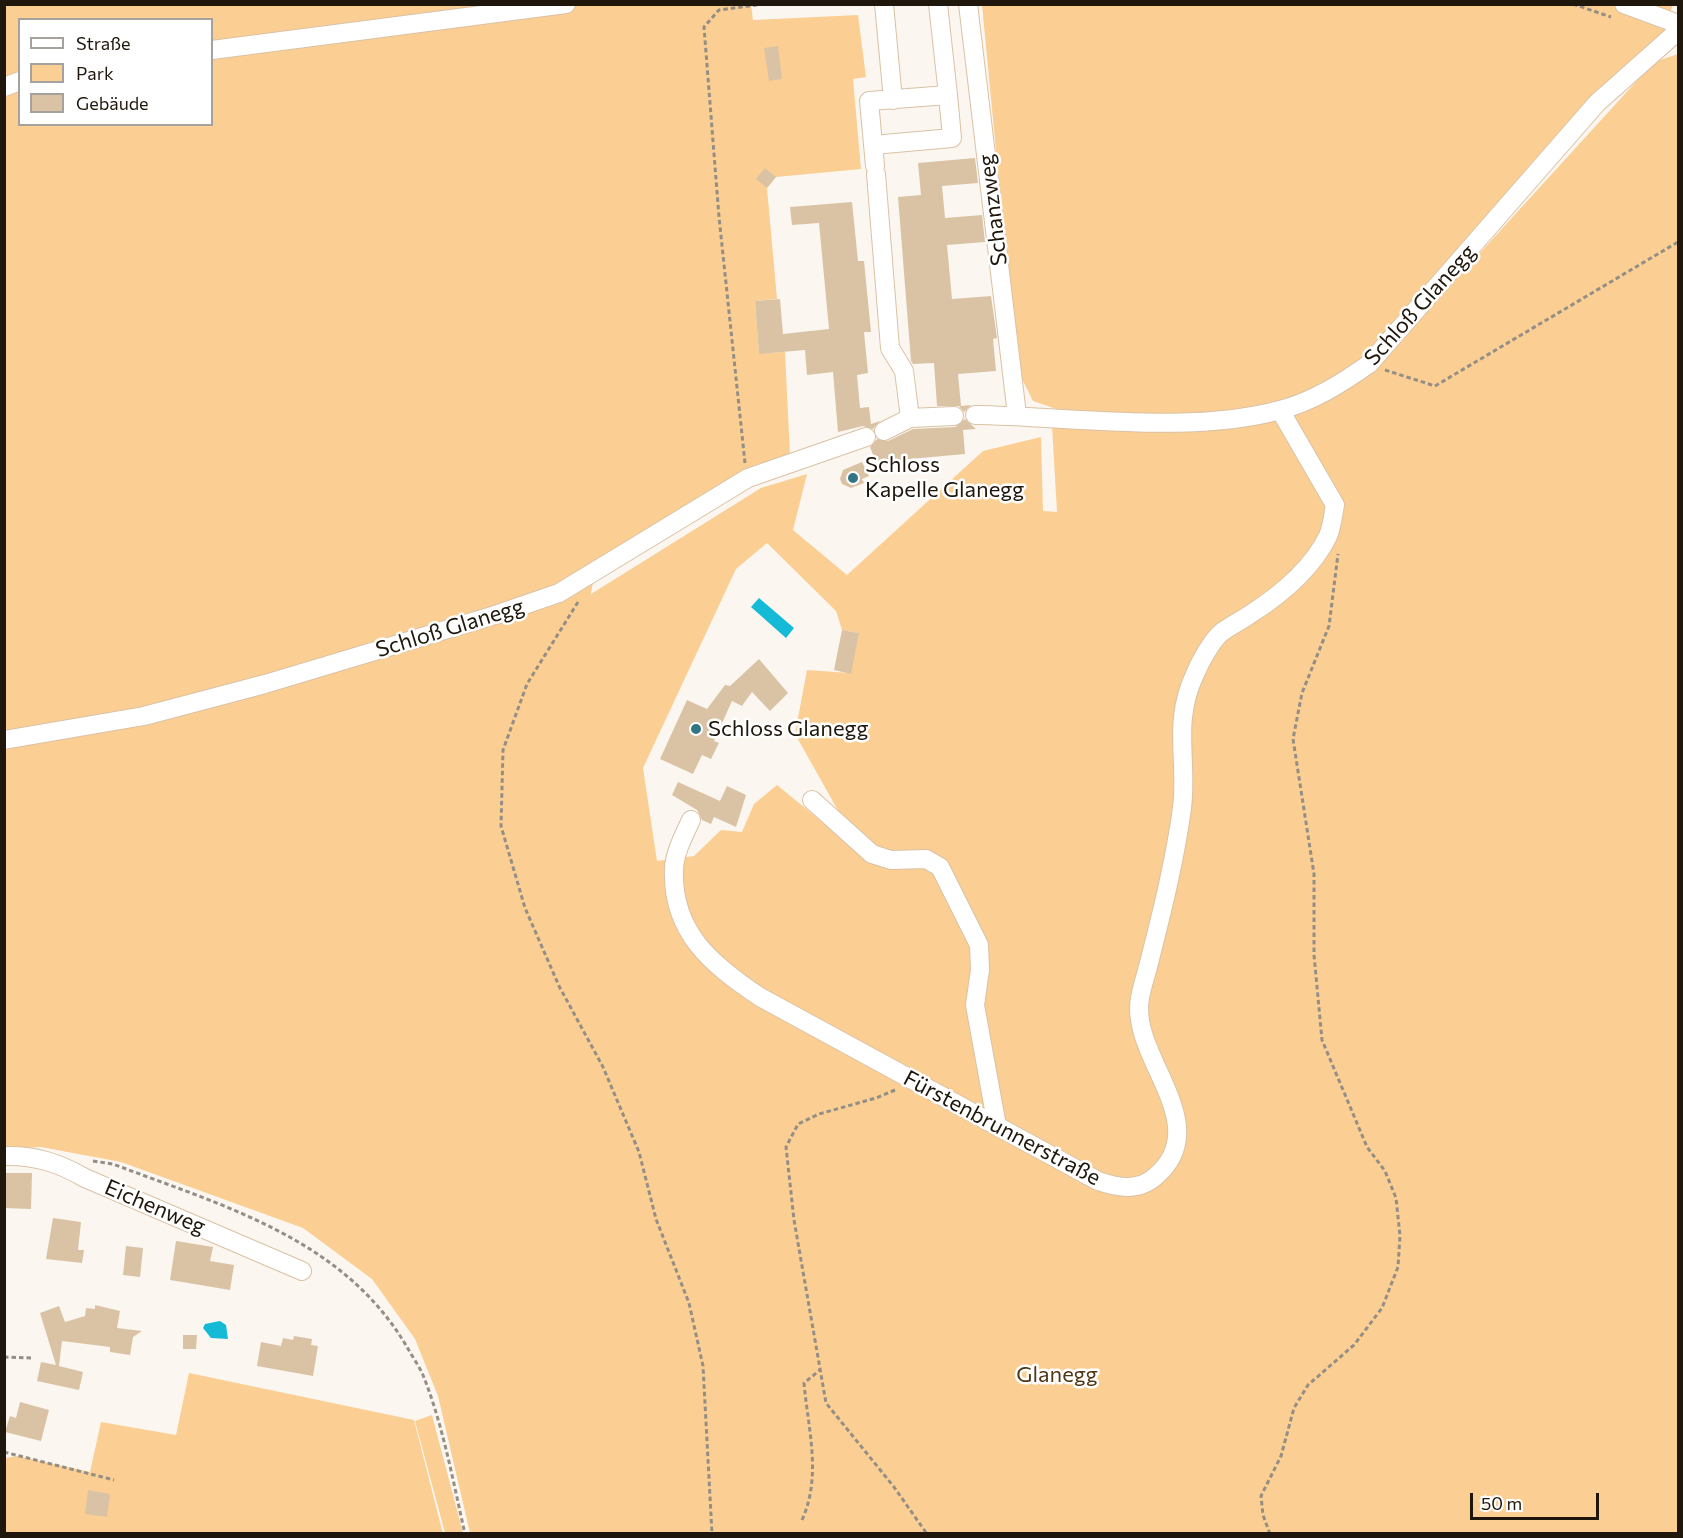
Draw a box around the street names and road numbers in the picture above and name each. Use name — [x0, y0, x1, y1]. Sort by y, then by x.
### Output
street label: Schanzweg — [973, 153, 1013, 267]
street label: Schloß Glanegg — [1359, 239, 1481, 371]
street label: Schloß Glanegg — [373, 593, 527, 663]
street label: Fürstenbrunnerstraße — [899, 1065, 1105, 1191]
street label: Eichenweg — [101, 1174, 209, 1240]

